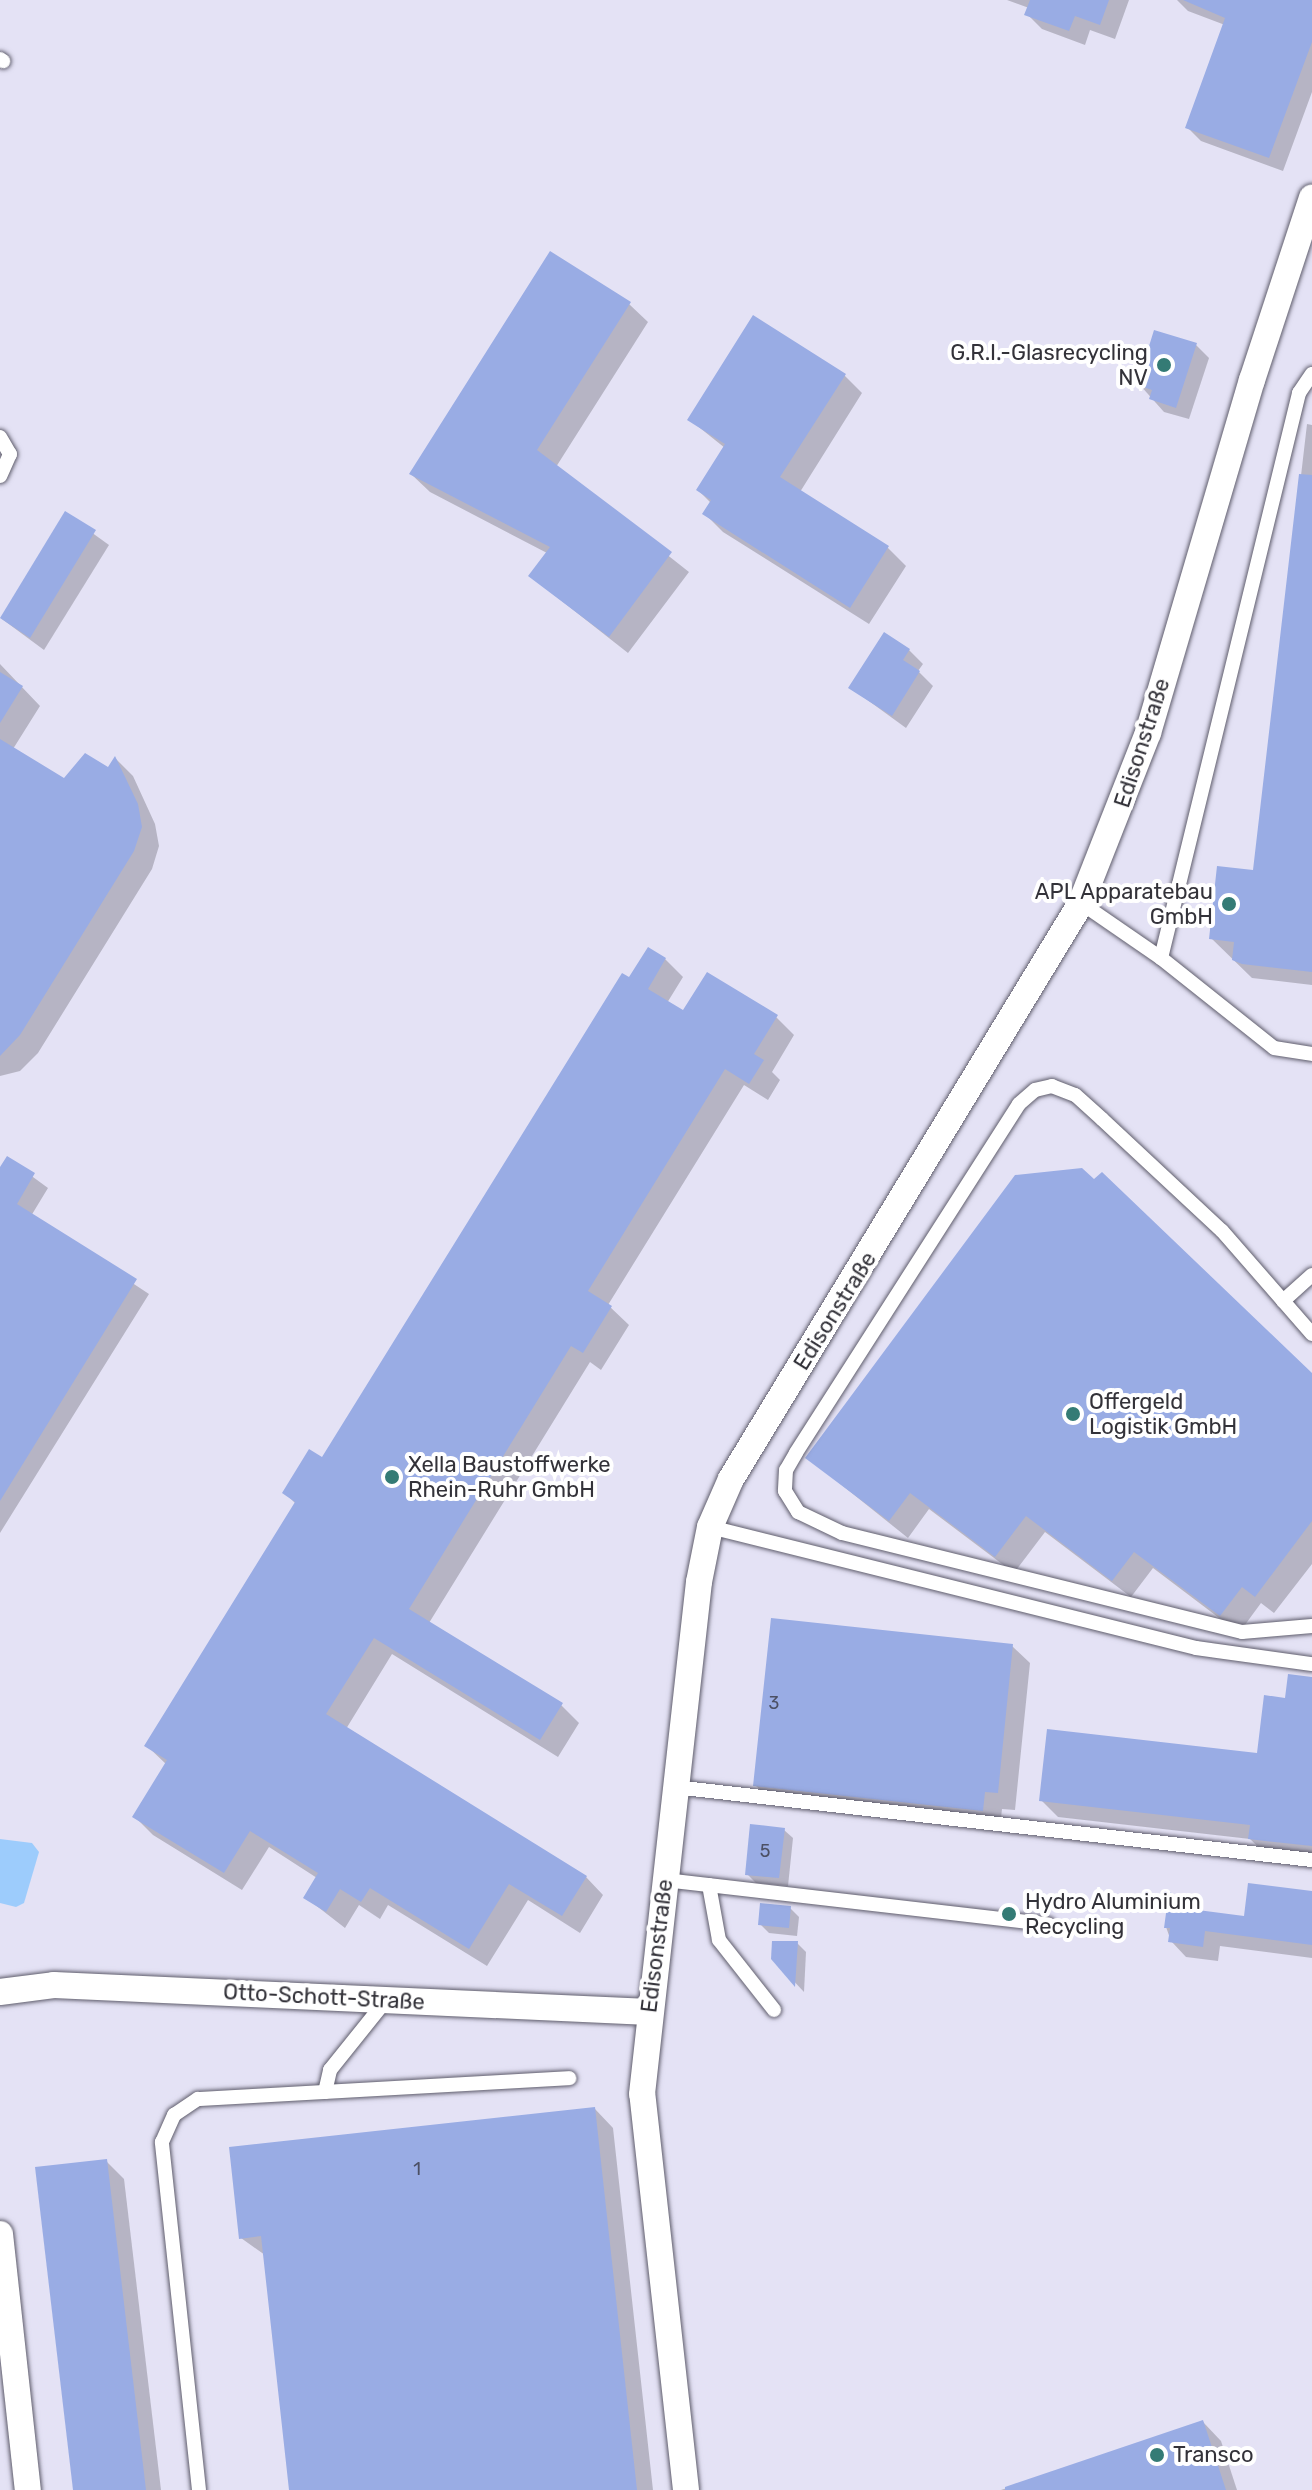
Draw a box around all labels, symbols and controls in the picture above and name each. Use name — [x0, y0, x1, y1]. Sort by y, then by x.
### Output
place label: G.R.I.-Glasrecycling NV — [950, 339, 1148, 390]
marker: G.R.I.-Glasrecycling NV — [1155, 356, 1173, 374]
street label: Edisonstraße — [1109, 675, 1175, 811]
place label: APL Apparatebau GmbH — [1034, 878, 1213, 930]
marker: APL Apparatebau GmbH — [1220, 895, 1238, 913]
street label: Edisonstraße — [788, 1247, 882, 1375]
place label: Offergeld Logistik GmbH — [1089, 1388, 1237, 1440]
marker: Offergeld Logistik GmbH — [1064, 1405, 1082, 1423]
place label: Xella Baustoffwerke Rhein-Ruhr GmbH — [408, 1451, 611, 1502]
marker: Xella Baustoffwerke Rhein-Ruhr GmbH — [383, 1468, 401, 1486]
house number: 3 — [769, 1692, 779, 1714]
house number: 5 — [760, 1840, 770, 1862]
street label: Edisonstraße — [636, 1878, 678, 2014]
place label: Hydro Aluminium Recycling — [1025, 1888, 1201, 1940]
marker: Hydro Aluminium Recycling — [1000, 1905, 1018, 1923]
street label: Otto-Schott-Straße — [222, 1979, 426, 2015]
house number: 1 — [413, 2158, 421, 2180]
place label: Transco — [1173, 2442, 1254, 2468]
marker: Transco — [1148, 2446, 1166, 2464]

